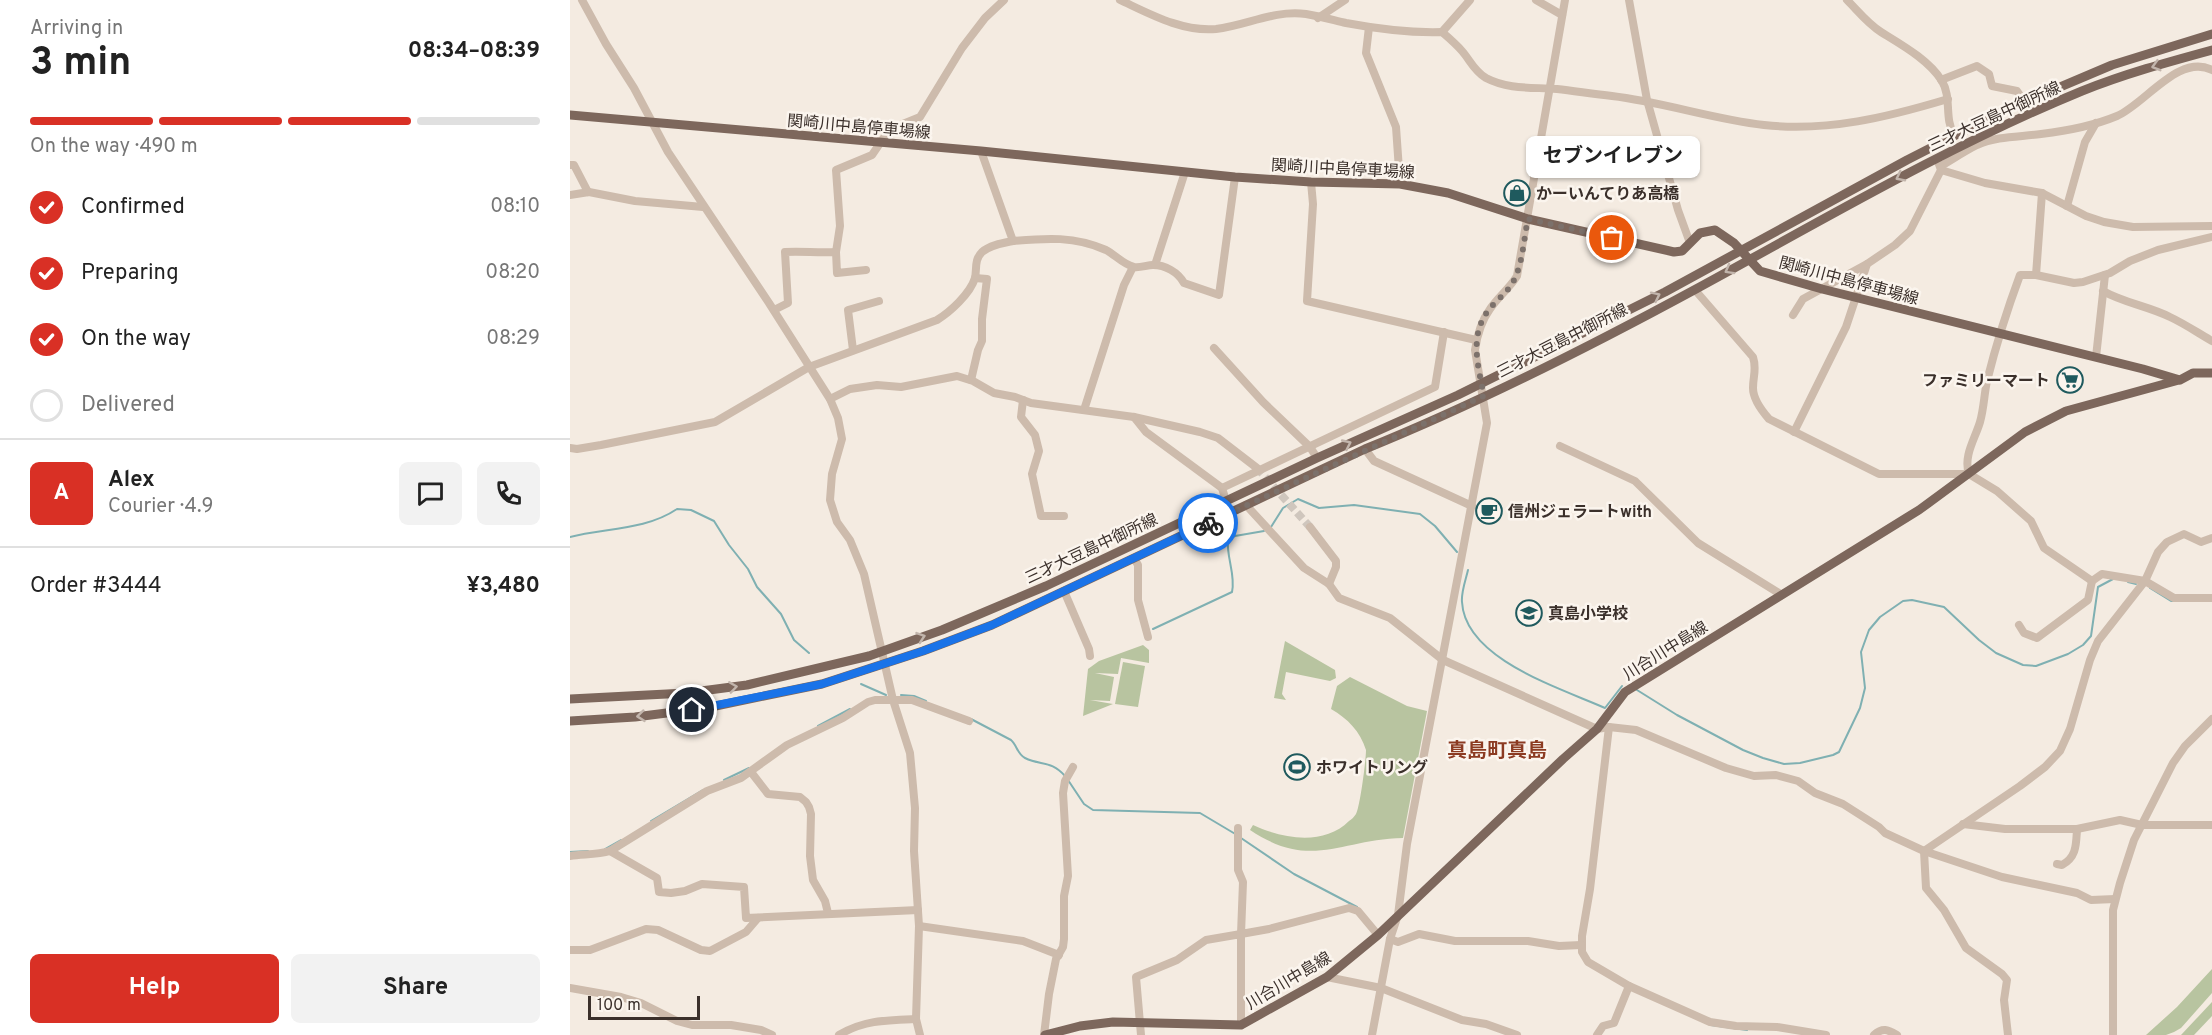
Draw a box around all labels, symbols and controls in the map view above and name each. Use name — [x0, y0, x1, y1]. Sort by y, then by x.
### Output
text: Arriving in — [30, 16, 123, 42]
text: 08:34–08:39 — [408, 38, 540, 65]
text: 3 min — [30, 40, 131, 89]
one-way arrow — [2151, 59, 2162, 71]
street label: 三才大豆島中御所線 — [1925, 78, 2064, 157]
street label: 関崎川中島停車場線 — [786, 112, 931, 144]
text: On the way · 490 m — [30, 134, 198, 160]
callout: セブンイレブン — [1525, 136, 1699, 178]
text: セブンイレブン — [1543, 144, 1683, 170]
street label: 関崎川中島停車場線 — [1270, 156, 1415, 184]
one-way arrow — [1896, 170, 1907, 181]
shop icon: かーいんてりあ高橋 — [1502, 178, 1532, 208]
place label: かーいんてりあ高橋 — [1536, 185, 1679, 205]
icon: check — [30, 191, 63, 224]
text: Confirmed — [81, 194, 185, 221]
text: 08:10 — [490, 194, 540, 220]
pin — [1586, 212, 1637, 263]
icon: bag — [1595, 221, 1628, 254]
street label: 関崎川中島停車場線 — [1776, 254, 1921, 310]
icon: check — [30, 257, 63, 290]
text: Preparing — [81, 260, 179, 287]
text: 08:20 — [485, 260, 540, 286]
one-way arrow — [1725, 263, 1735, 275]
one-way arrow — [1649, 292, 1660, 304]
street label: 三才大豆島中御所線 — [1494, 300, 1632, 383]
icon: check — [30, 323, 63, 356]
text: On the way — [81, 326, 191, 353]
text: 08:29 — [486, 326, 540, 352]
supermarket icon: ファミリーマート — [2055, 365, 2085, 395]
place label: ファミリーマート — [1922, 372, 2050, 392]
text: Delivered — [81, 392, 175, 419]
one-way arrow — [1341, 439, 1352, 451]
button: chat — [399, 462, 462, 525]
button: phone — [477, 462, 540, 525]
text: Alex — [108, 467, 155, 494]
text: A — [54, 480, 69, 507]
courier — [1178, 493, 1238, 553]
text: Courier · 4.9 — [108, 494, 213, 520]
cafe icon: 信州ジェラートwith — [1474, 496, 1504, 526]
place label: 信州ジェラートwith — [1507, 502, 1652, 523]
icon: bike — [1192, 507, 1225, 540]
street label: 三才大豆島中御所線 — [1022, 510, 1161, 589]
text: Order #3444 — [30, 573, 162, 600]
text: ¥3,480 — [466, 573, 540, 600]
school or university icon: 真島小学校 — [1514, 598, 1544, 628]
place label: 真島小学校 — [1548, 605, 1628, 625]
street label: 川合川中島線 — [1620, 618, 1712, 686]
one-way arrow — [915, 632, 926, 645]
one-way arrow — [728, 681, 737, 693]
pin — [666, 684, 717, 735]
icon: home — [675, 693, 708, 726]
one-way arrow — [637, 709, 646, 722]
district label: 真島町真島 — [1447, 739, 1547, 765]
sports icon: ホワイトリング — [1282, 752, 1312, 782]
place label: ホワイトリング — [1316, 758, 1428, 779]
street label: 川合川中島線 — [1243, 948, 1335, 1015]
button: Help — [30, 954, 279, 1023]
button: Share — [291, 954, 540, 1023]
scale bar — [588, 993, 700, 1020]
text: 100 m — [597, 996, 641, 1016]

